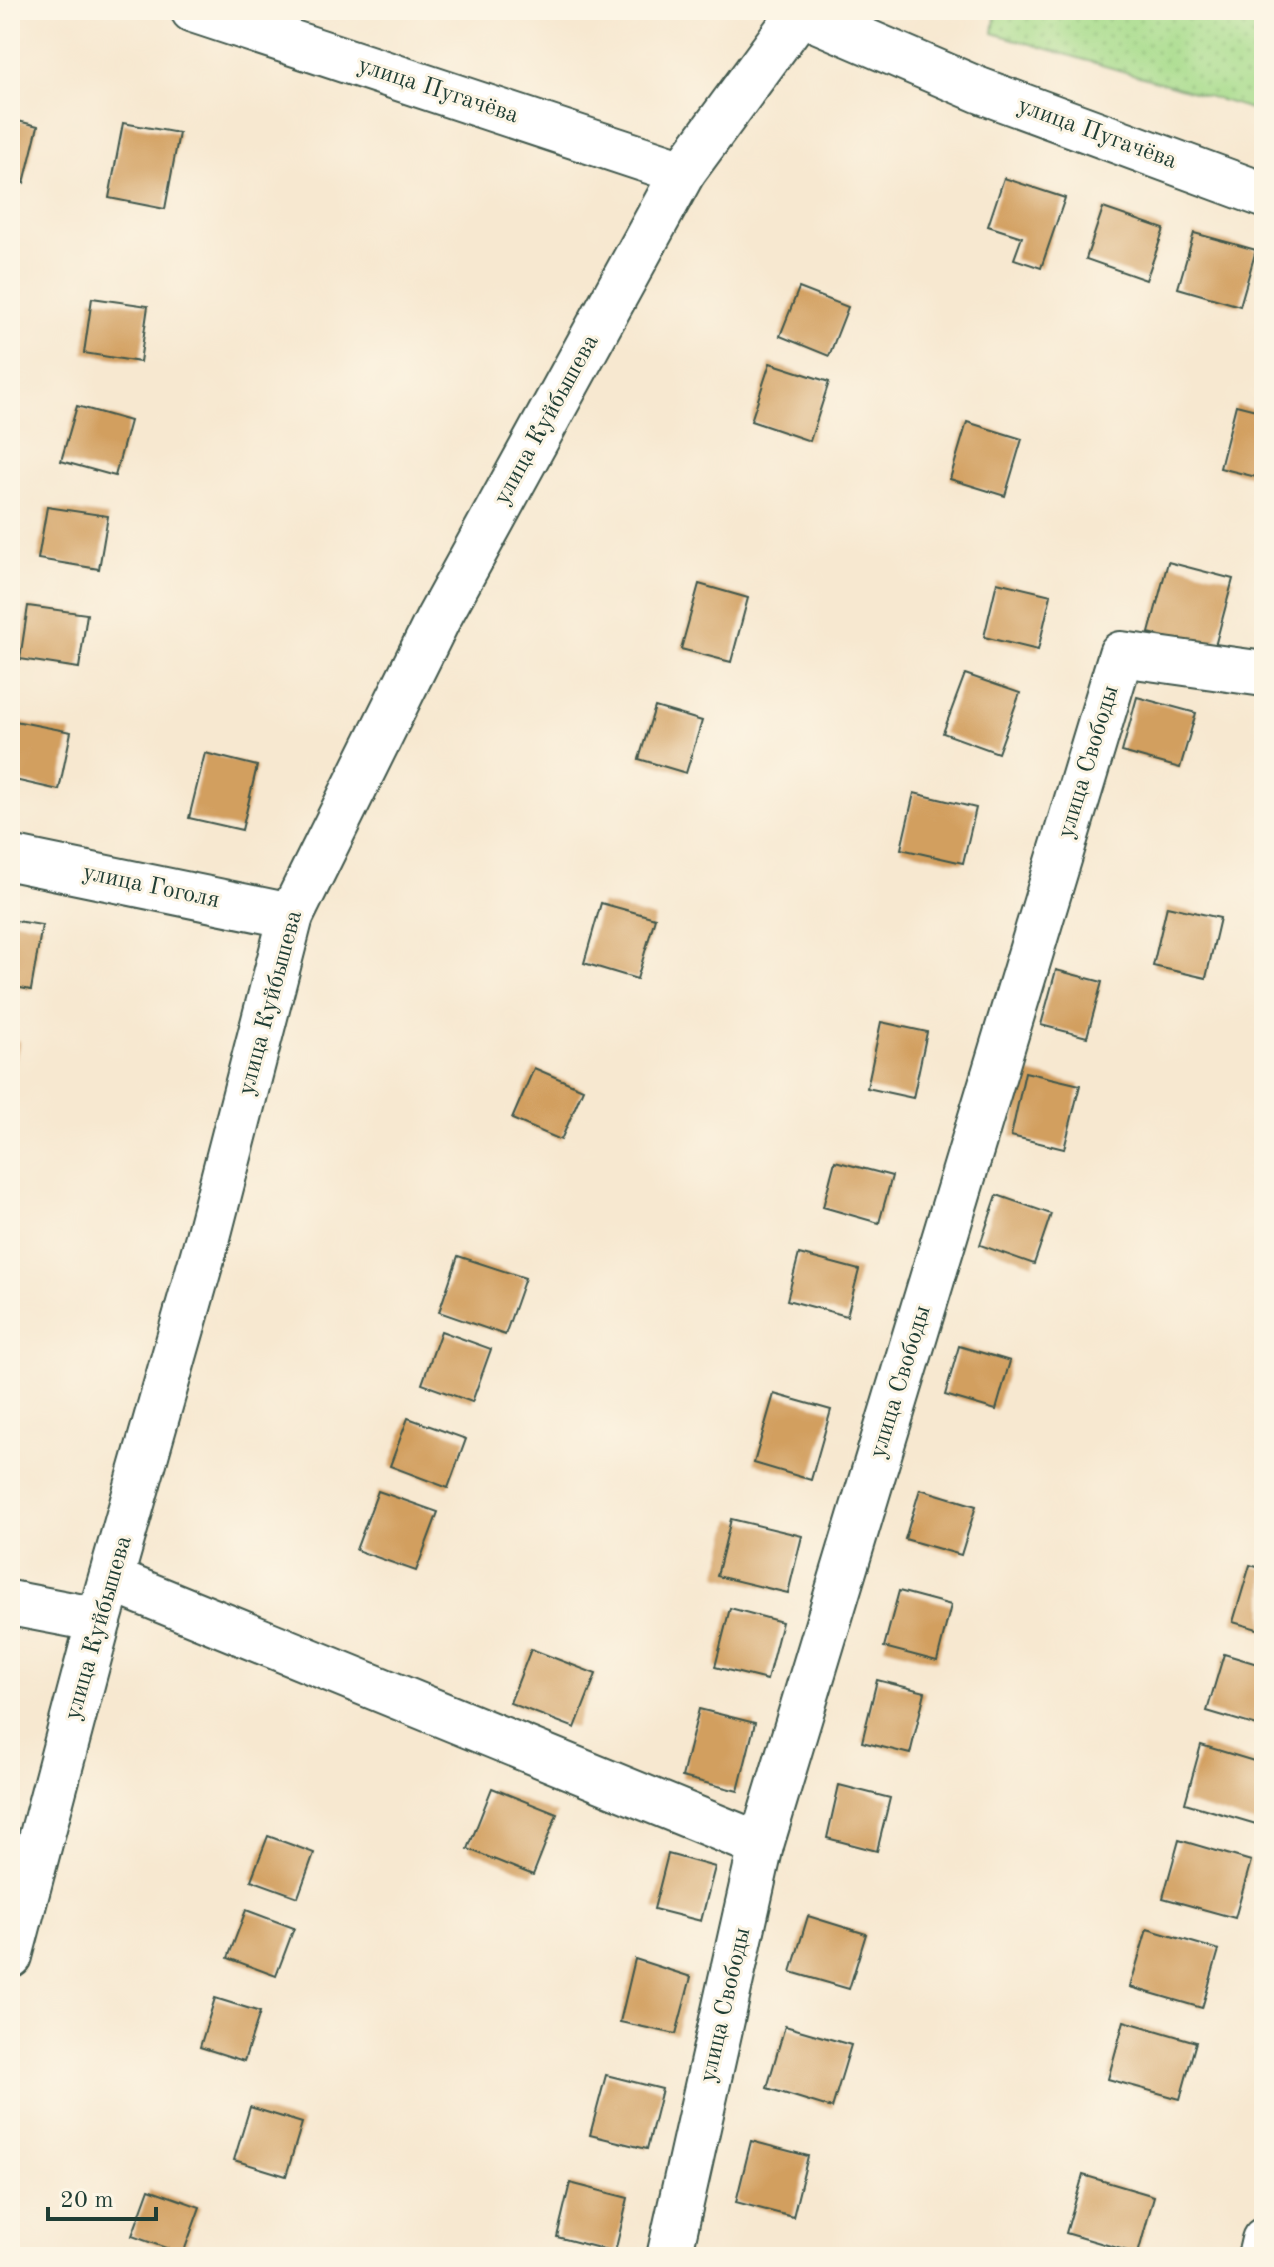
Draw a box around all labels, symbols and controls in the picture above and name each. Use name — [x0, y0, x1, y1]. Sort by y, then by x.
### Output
street label: улица Пугачёва — [355, 54, 522, 128]
street label: улица Пугачёва — [1014, 94, 1180, 174]
street label: улица Куйбышева — [490, 331, 604, 509]
street label: улица Свободы — [1054, 683, 1124, 841]
street label: улица Гоголя — [80, 861, 222, 913]
street label: улица Куйбышева — [235, 908, 307, 1098]
street label: улица Свободы — [866, 1303, 936, 1461]
street label: улица Куйбышева — [61, 1533, 137, 1723]
street label: улица Свободы — [696, 1925, 756, 2085]
scale bar — [48, 2171, 156, 2221]
text: 20 m — [60, 2189, 114, 2213]

